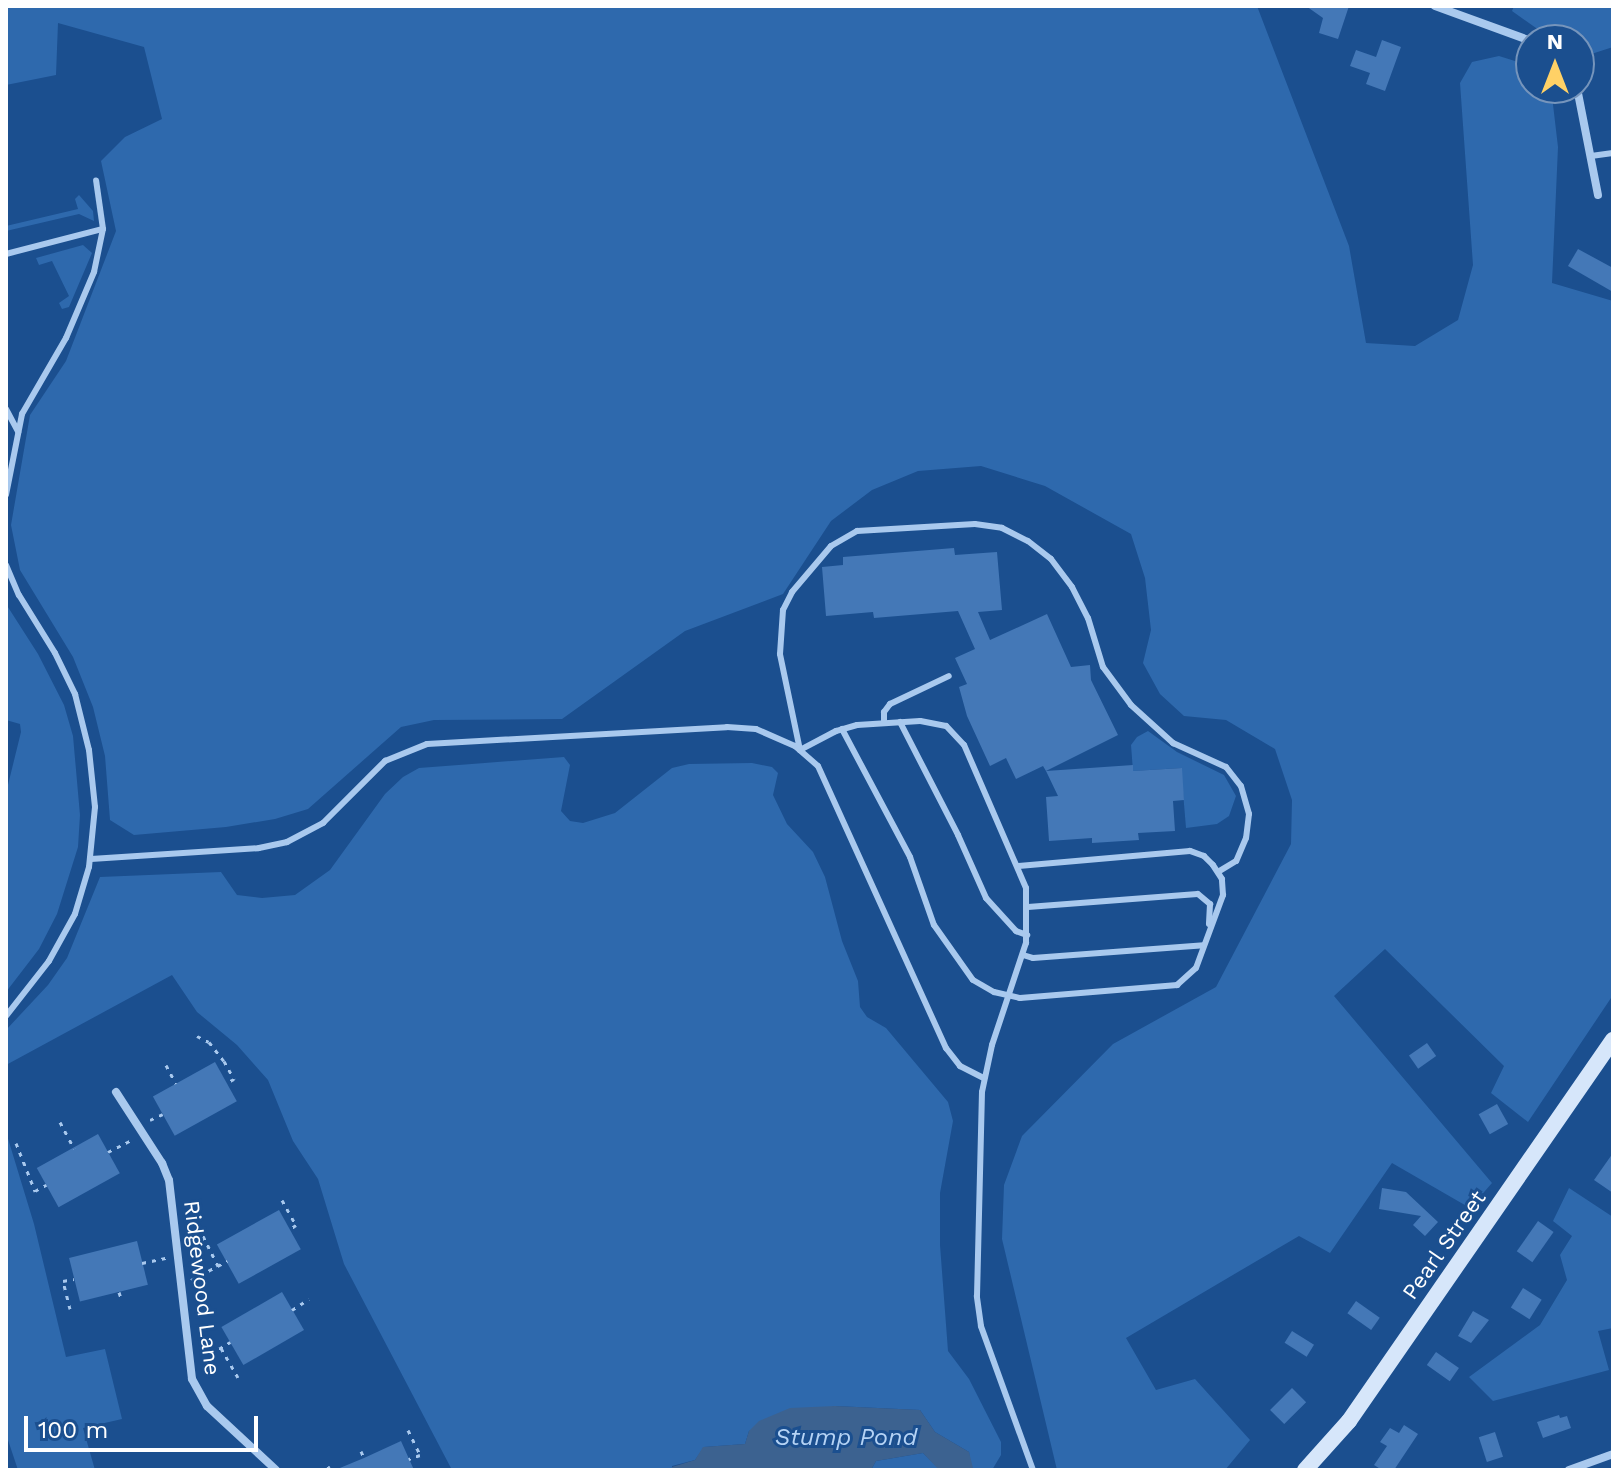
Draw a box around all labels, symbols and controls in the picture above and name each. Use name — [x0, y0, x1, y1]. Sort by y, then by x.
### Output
north arrow — [1515, 24, 1595, 104]
text: N — [1547, 29, 1563, 54]
street label: Pearl Street — [1397, 1185, 1491, 1305]
street label: Ridgewood Lane — [178, 1199, 226, 1377]
scale bar — [28, 1400, 262, 1450]
text: 100 m — [38, 1416, 108, 1444]
water label: Stump Pond — [775, 1424, 917, 1452]

